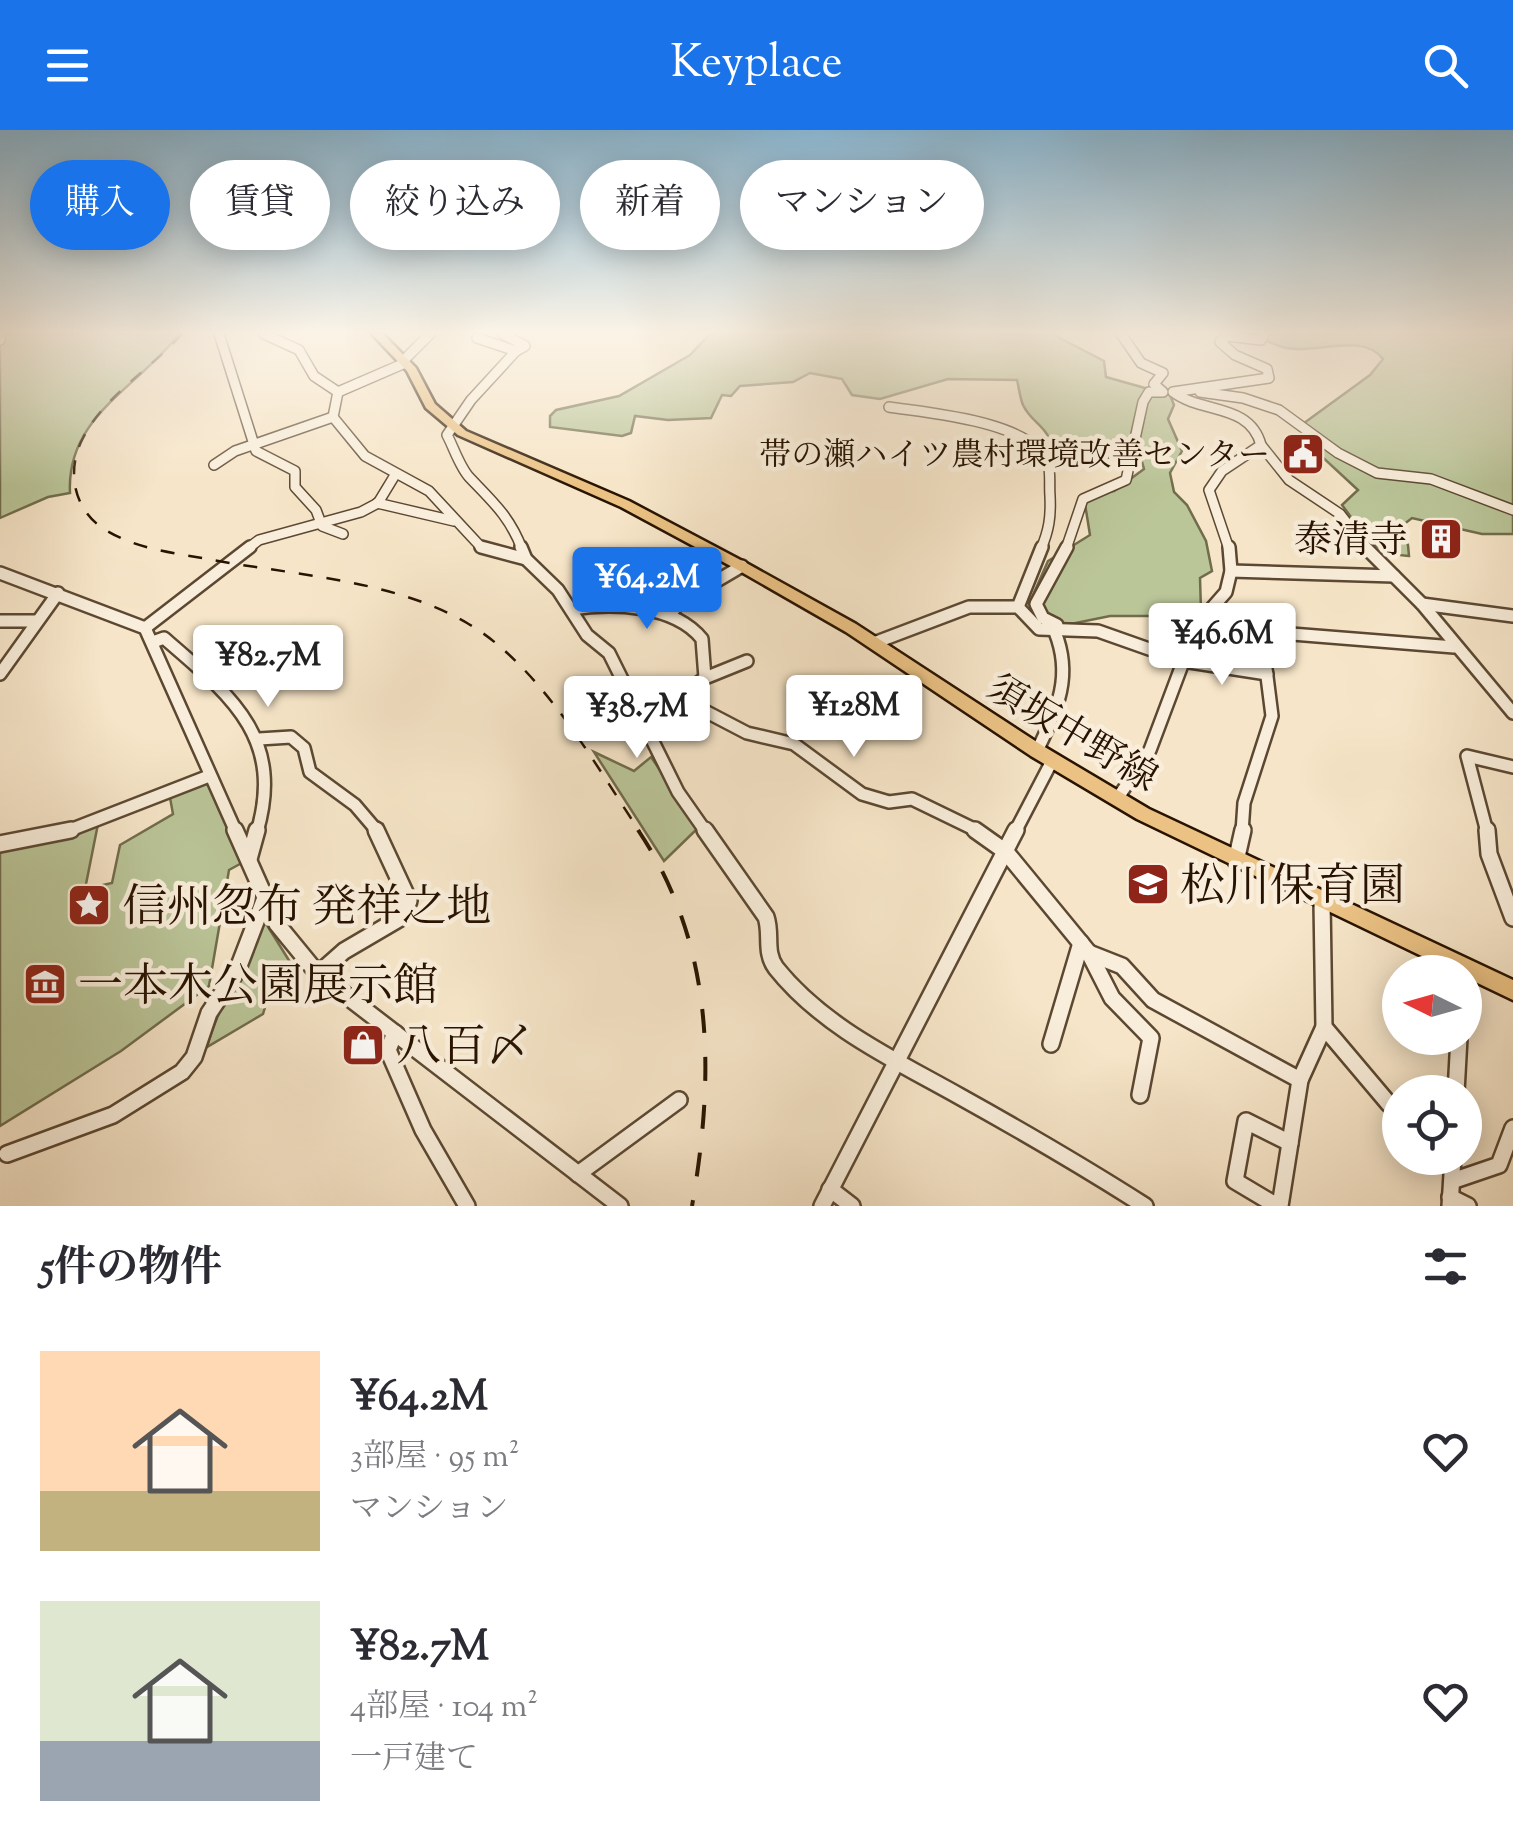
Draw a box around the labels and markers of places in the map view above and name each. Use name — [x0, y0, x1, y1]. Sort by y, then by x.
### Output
public building icon: 帯の瀬ハイツ農村環境改善センター — [1280, 431, 1326, 477]
place label: 帯の瀬ハイツ農村環境改善センター — [759, 434, 1270, 480]
place label: 泰清寺 — [1294, 516, 1408, 570]
building icon: 泰清寺 — [1418, 516, 1464, 562]
pin: ¥64.2M — [566, 547, 728, 632]
pin: ¥46.6M — [1141, 603, 1303, 688]
pin: ¥82.7M — [187, 625, 349, 710]
pin: ¥128M — [784, 675, 924, 760]
pin: ¥38.7M — [556, 676, 718, 761]
place label: 松川保育園 — [1180, 857, 1405, 922]
school or university icon: 松川保育園 — [1125, 861, 1171, 907]
place label: 信州忽布 発祥之地 — [122, 878, 492, 943]
place icon: 信州忽布 発祥之地 — [66, 882, 112, 928]
place label: 一本木公園展示館 — [78, 957, 438, 1022]
museum icon: 一本木公園展示館 — [22, 961, 68, 1007]
place label: 八百〆 — [396, 1018, 531, 1083]
shop icon: 八百〆 — [340, 1022, 386, 1068]

